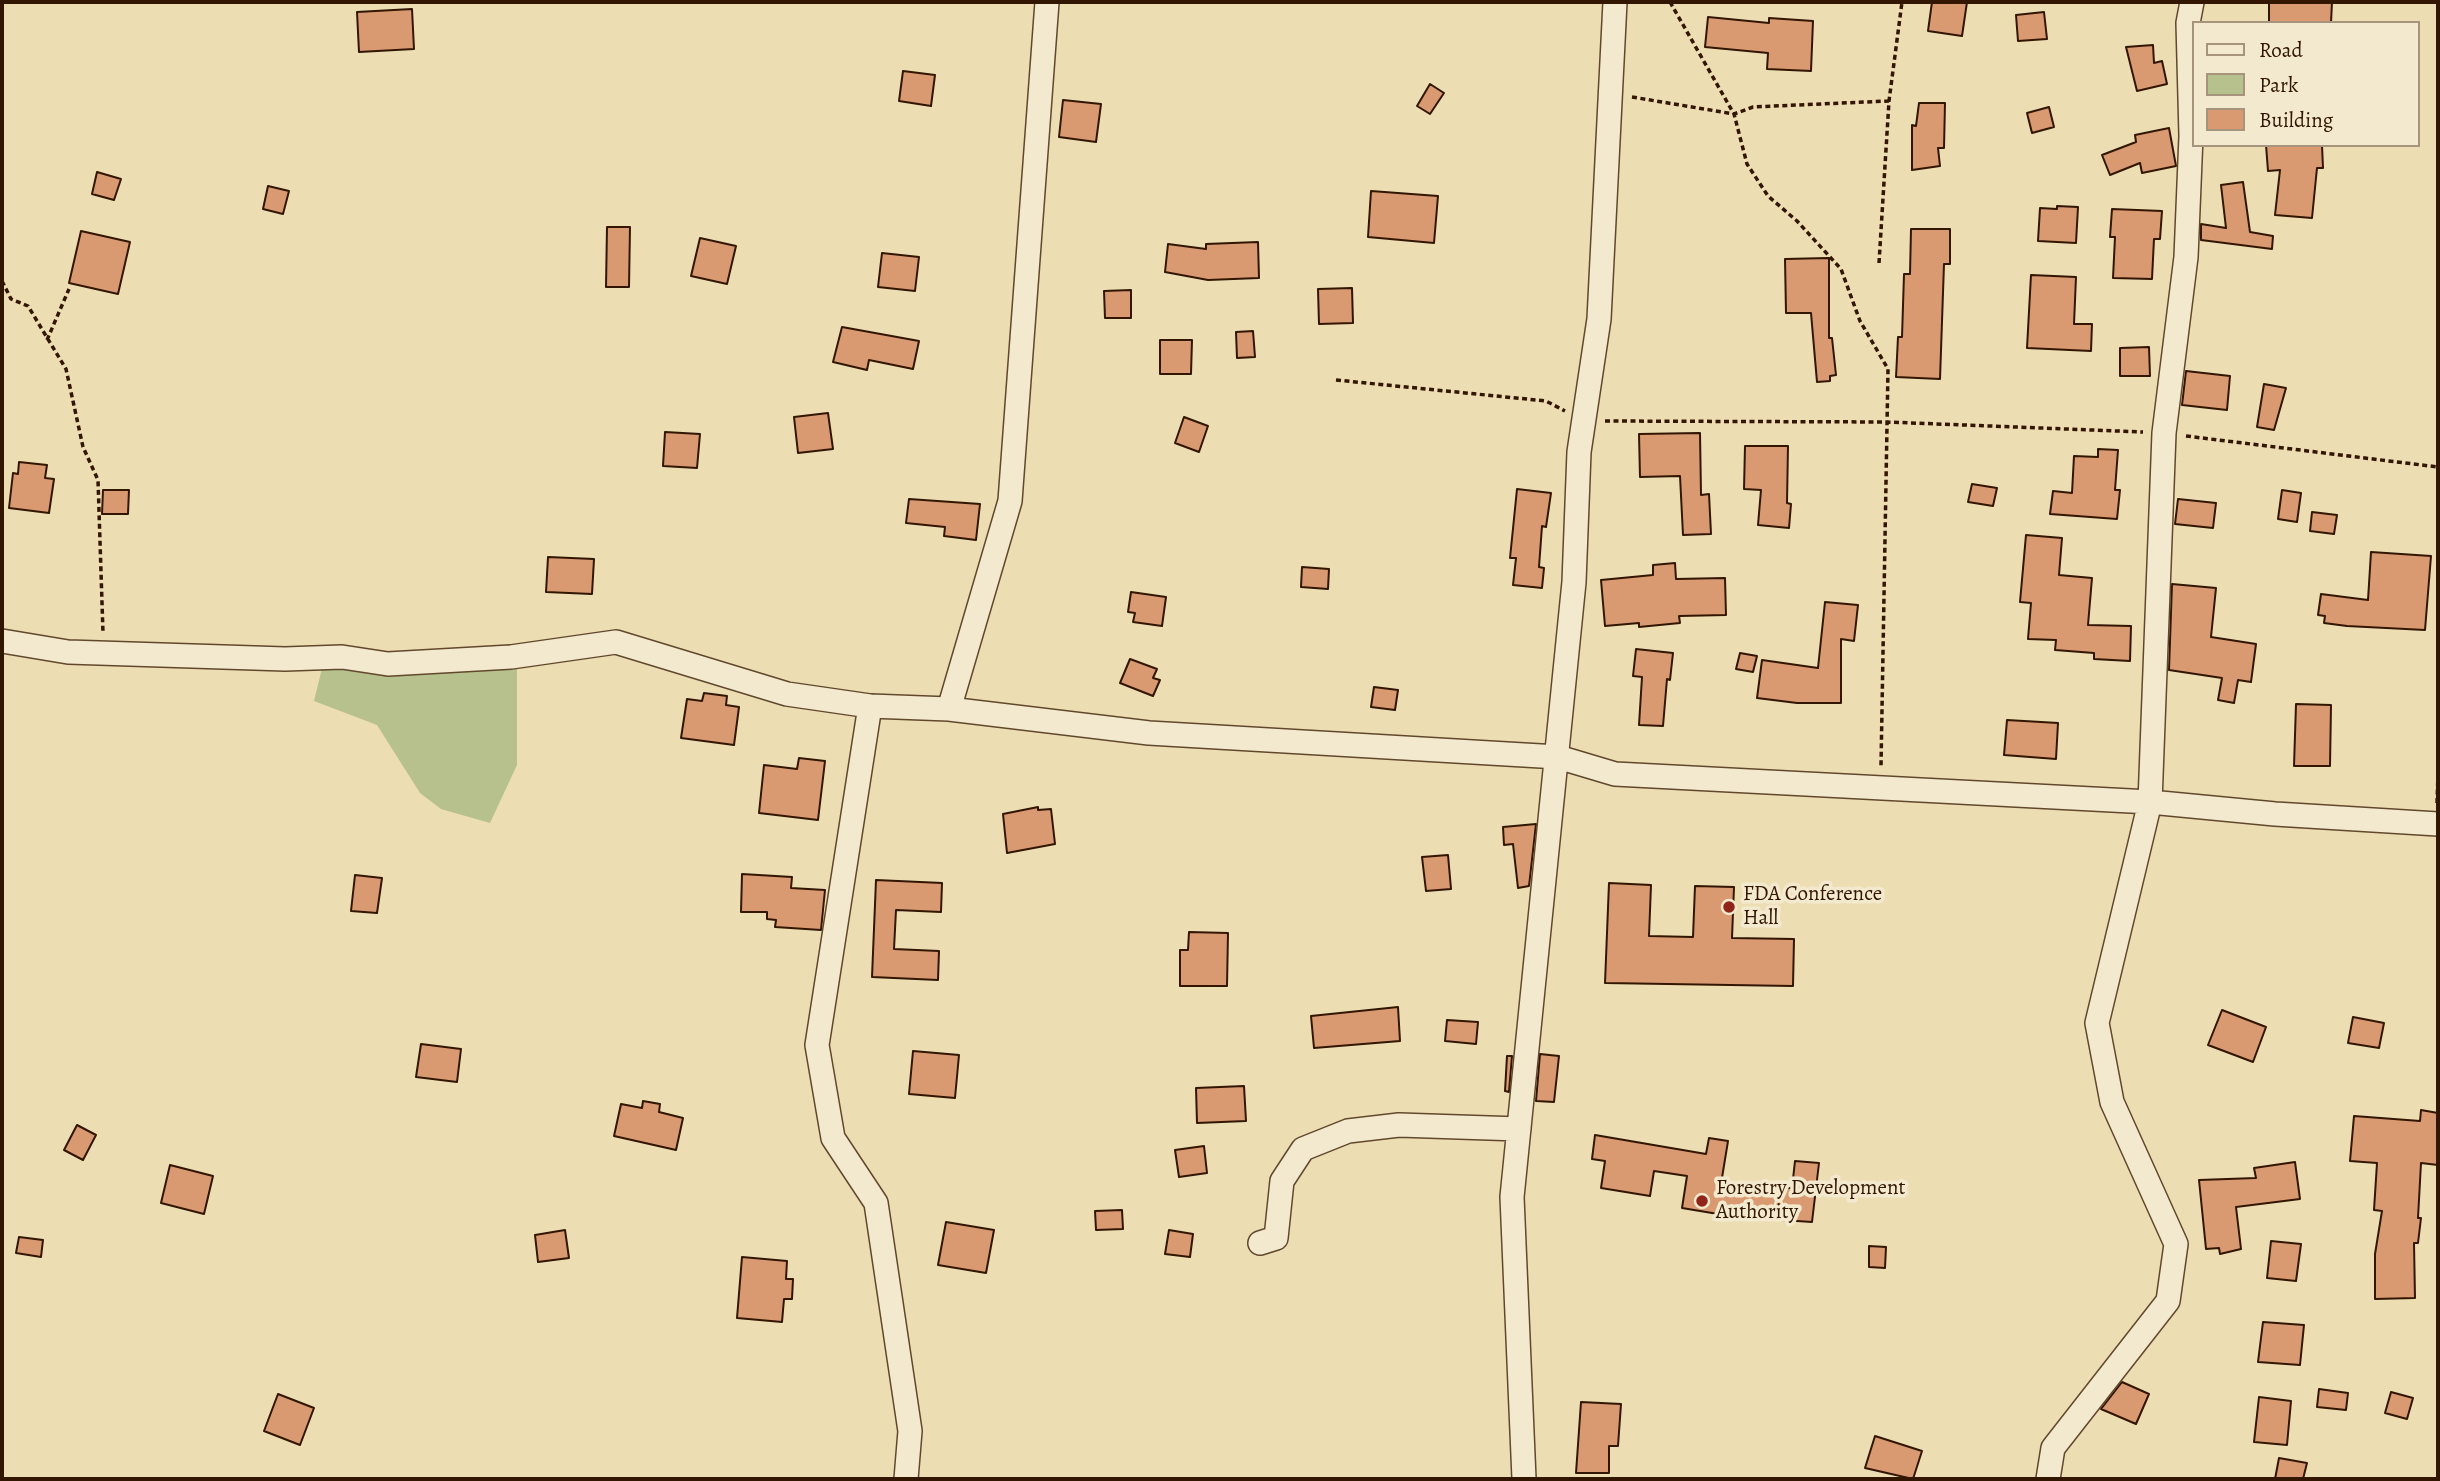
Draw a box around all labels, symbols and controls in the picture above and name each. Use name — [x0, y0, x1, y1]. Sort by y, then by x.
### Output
legend — [2192, 21, 2419, 147]
text: Road — [2259, 36, 2303, 64]
text: Park — [2259, 71, 2298, 99]
text: Building — [2259, 106, 2333, 134]
place label: FDA Conference Hall — [1743, 882, 1882, 932]
marker: FDA Conference Hall — [1721, 899, 1737, 915]
place label: Forestry Development Authority — [1716, 1176, 1905, 1226]
marker: Forestry Development Authority — [1694, 1193, 1710, 1209]

